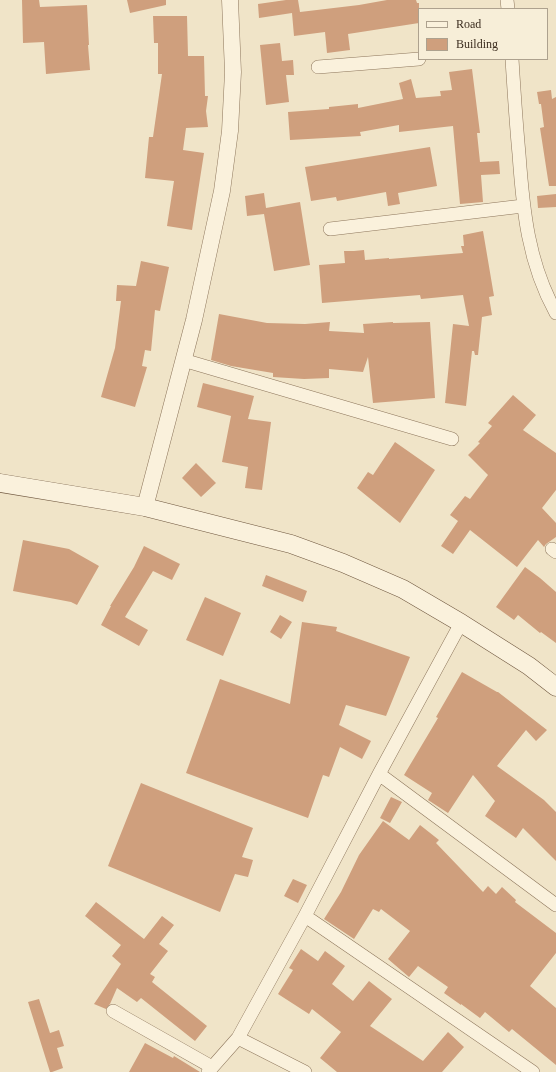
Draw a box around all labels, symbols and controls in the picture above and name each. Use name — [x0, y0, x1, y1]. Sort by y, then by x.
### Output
legend — [418, 8, 548, 60]
text: Road — [456, 17, 481, 31]
text: Building — [456, 37, 498, 51]

